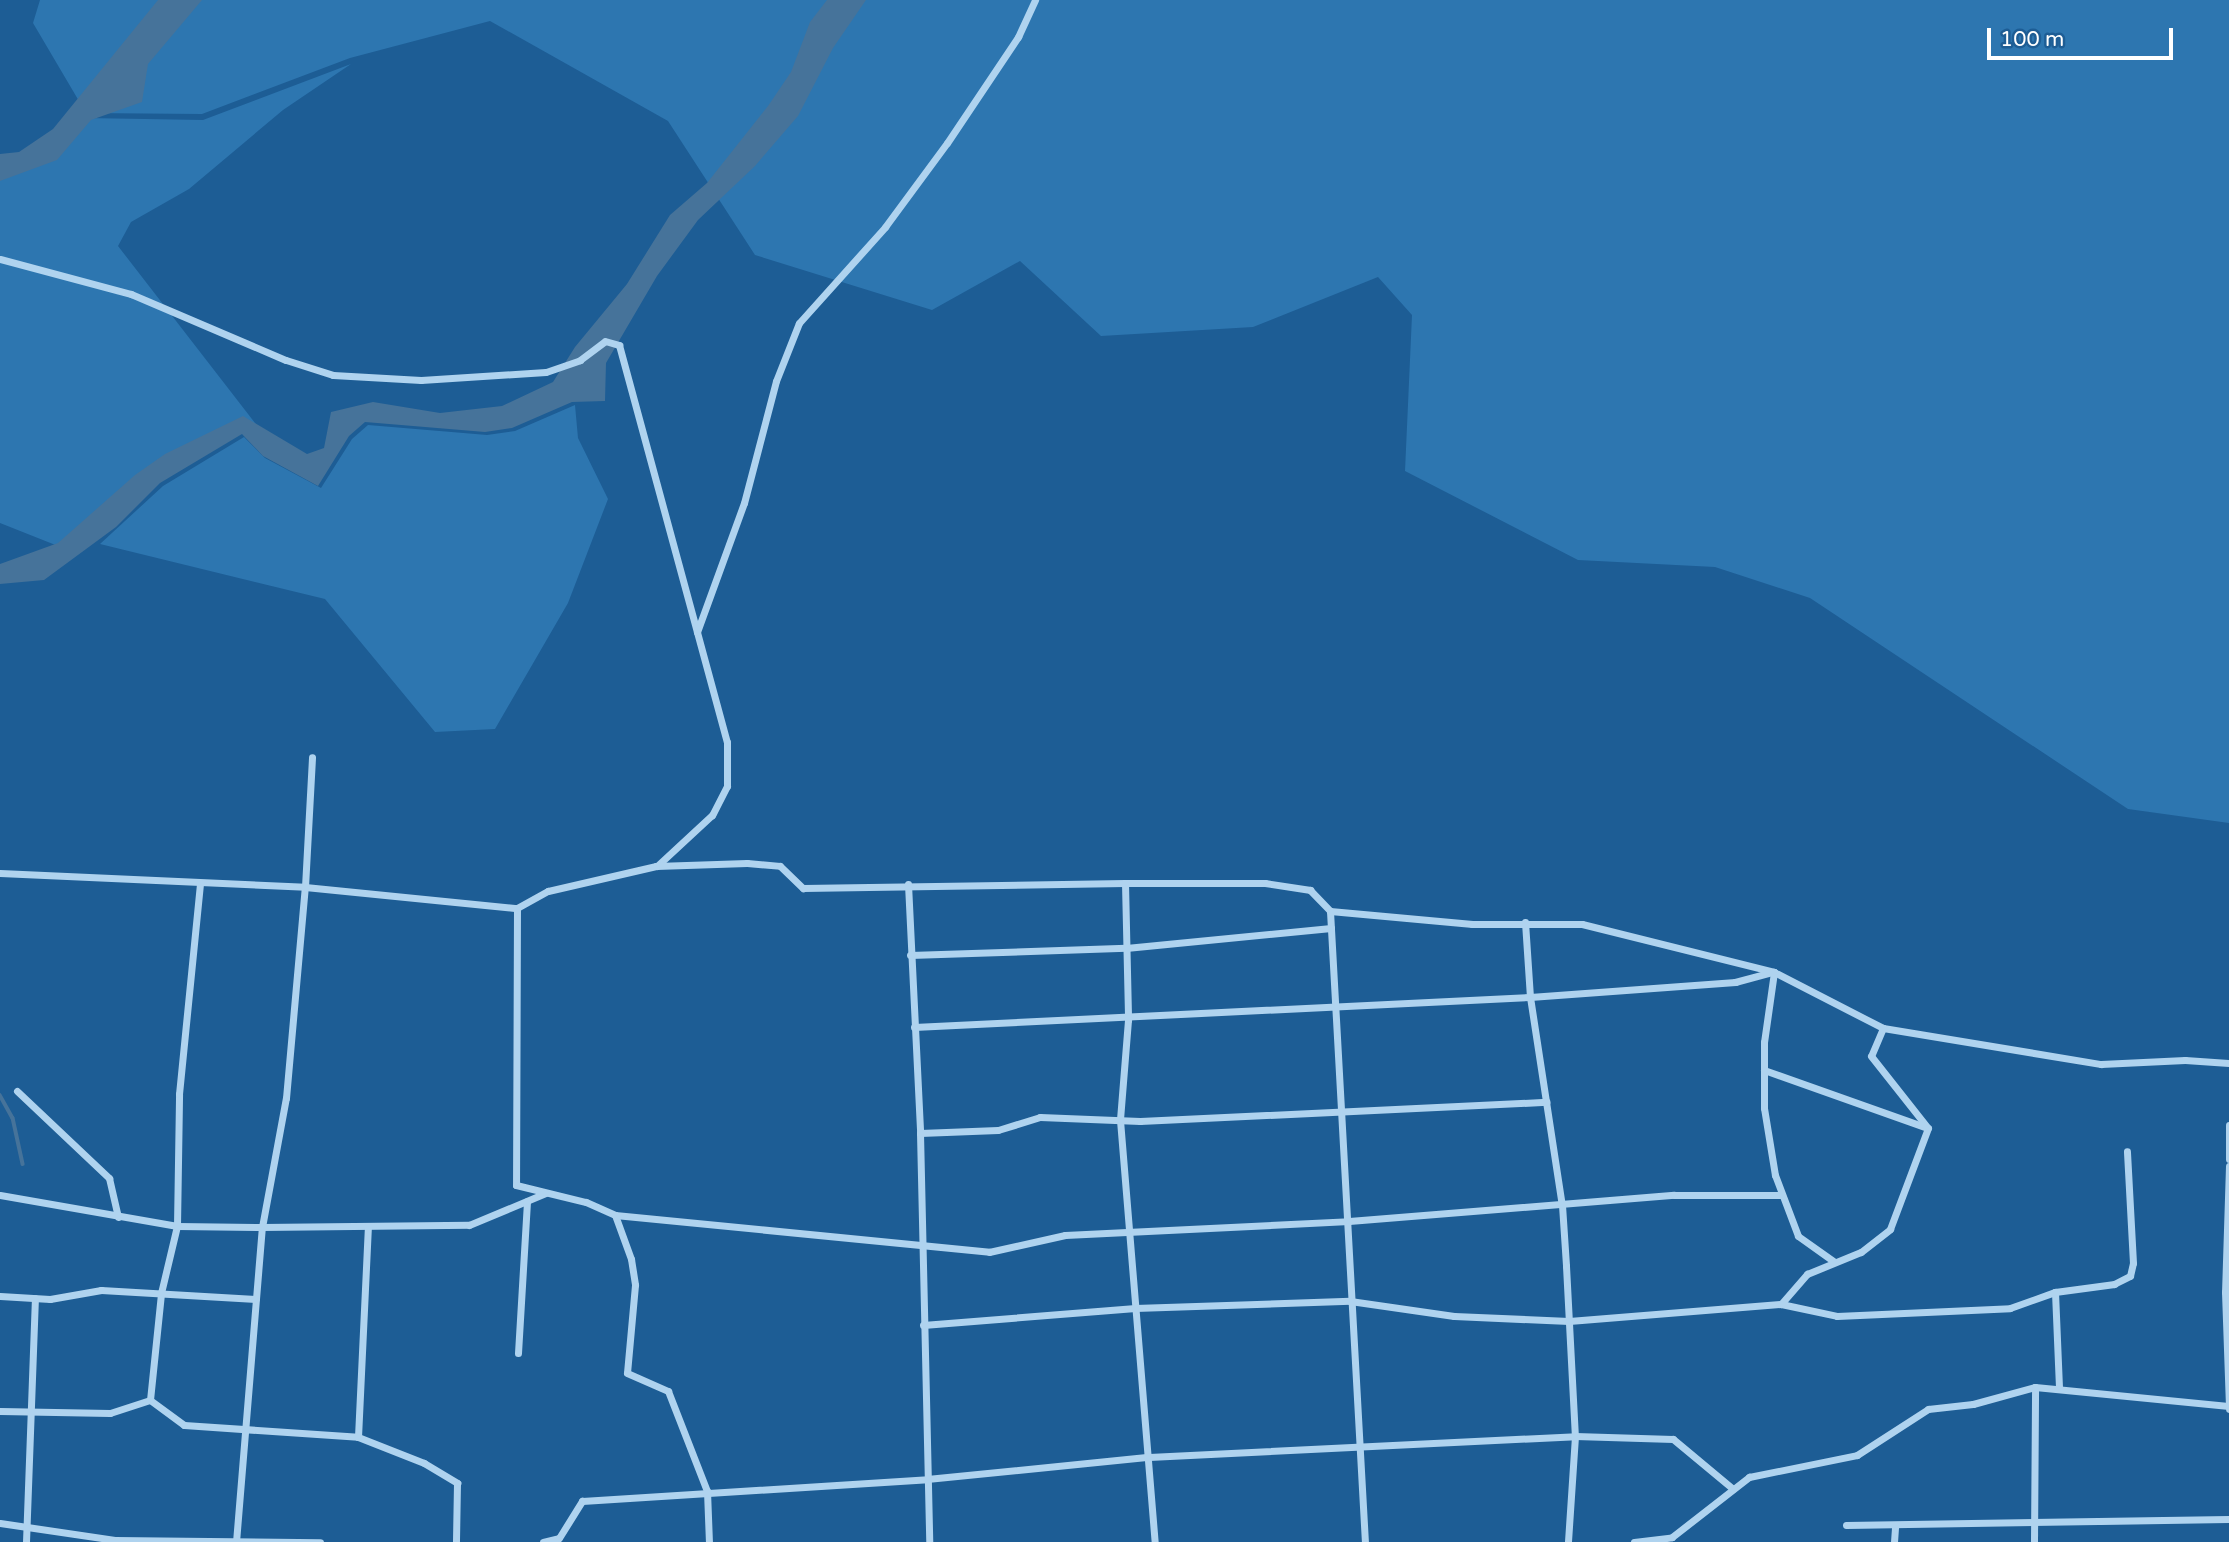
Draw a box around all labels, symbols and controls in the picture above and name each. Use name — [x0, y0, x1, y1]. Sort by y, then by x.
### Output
scale bar — [1991, 14, 2176, 58]
text: 100 m — [2000, 27, 2064, 52]

